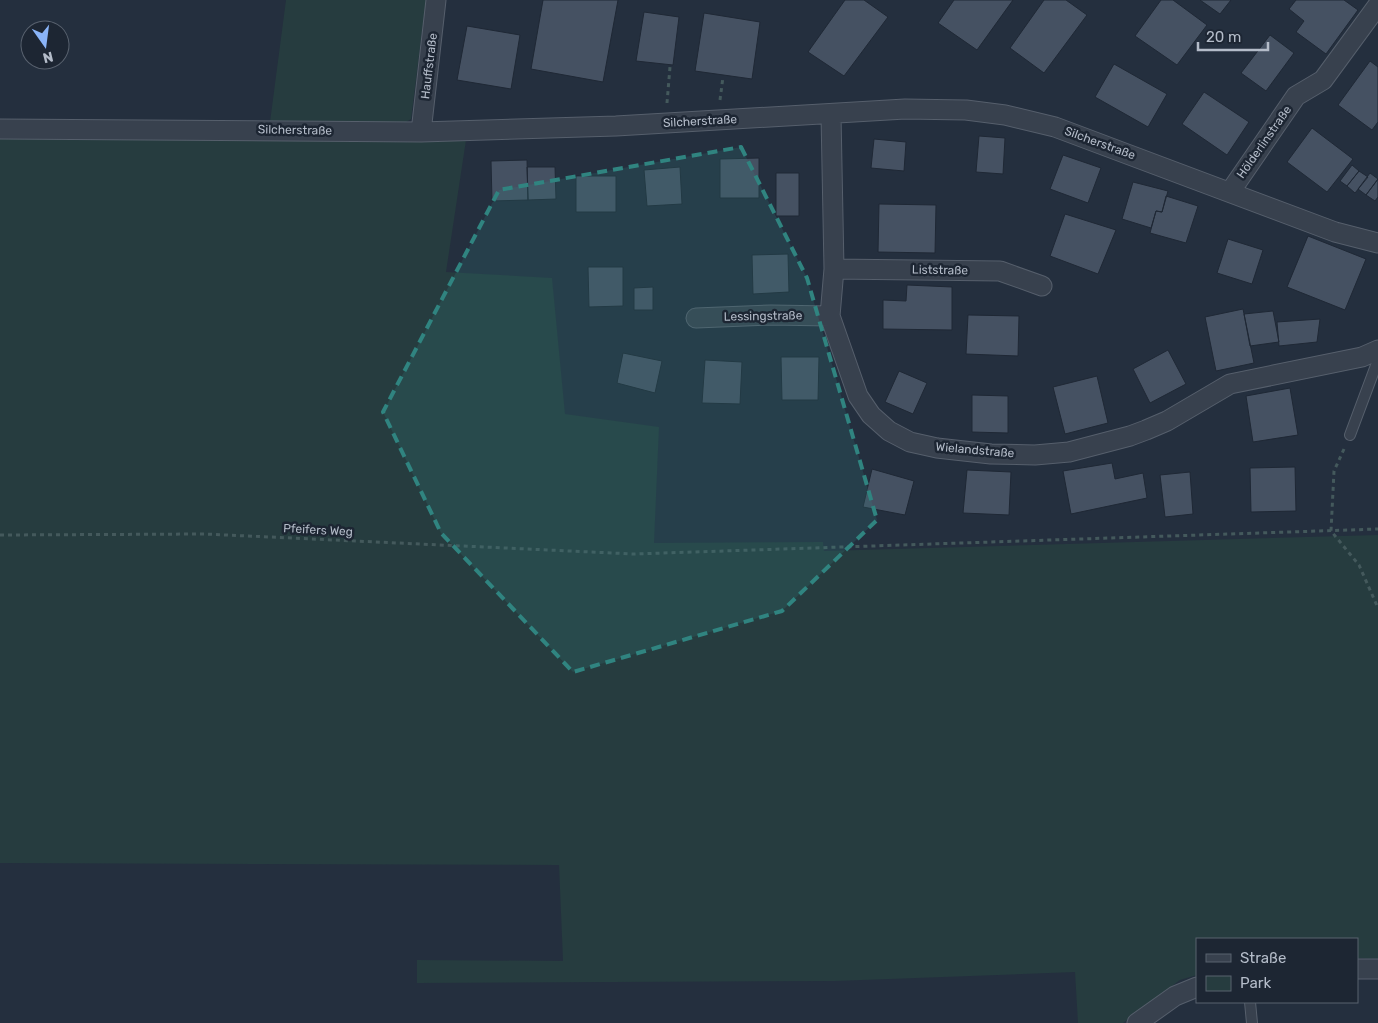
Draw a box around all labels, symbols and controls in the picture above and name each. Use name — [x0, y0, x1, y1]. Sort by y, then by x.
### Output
north arrow — [20, 20, 70, 70]
scale bar — [1198, 20, 1268, 52]
text: 20 m — [1206, 28, 1241, 46]
street label: Hauffstraße — [418, 32, 440, 100]
text: N — [41, 48, 55, 67]
street label: Hölderlinstraße — [1234, 103, 1294, 181]
street label: Silcherstraße — [663, 112, 738, 130]
street label: Silcherstraße — [258, 122, 332, 138]
street label: Silcherstraße — [1063, 124, 1138, 162]
street label: Liststraße — [912, 263, 968, 277]
street label: Lessingstraße — [724, 308, 803, 324]
street label: Wielandstraße — [935, 440, 1015, 460]
street label: Pfeifers Weg — [283, 521, 353, 539]
legend — [1196, 938, 1358, 1003]
text: Straße — [1240, 949, 1286, 967]
text: Park — [1240, 974, 1271, 992]

